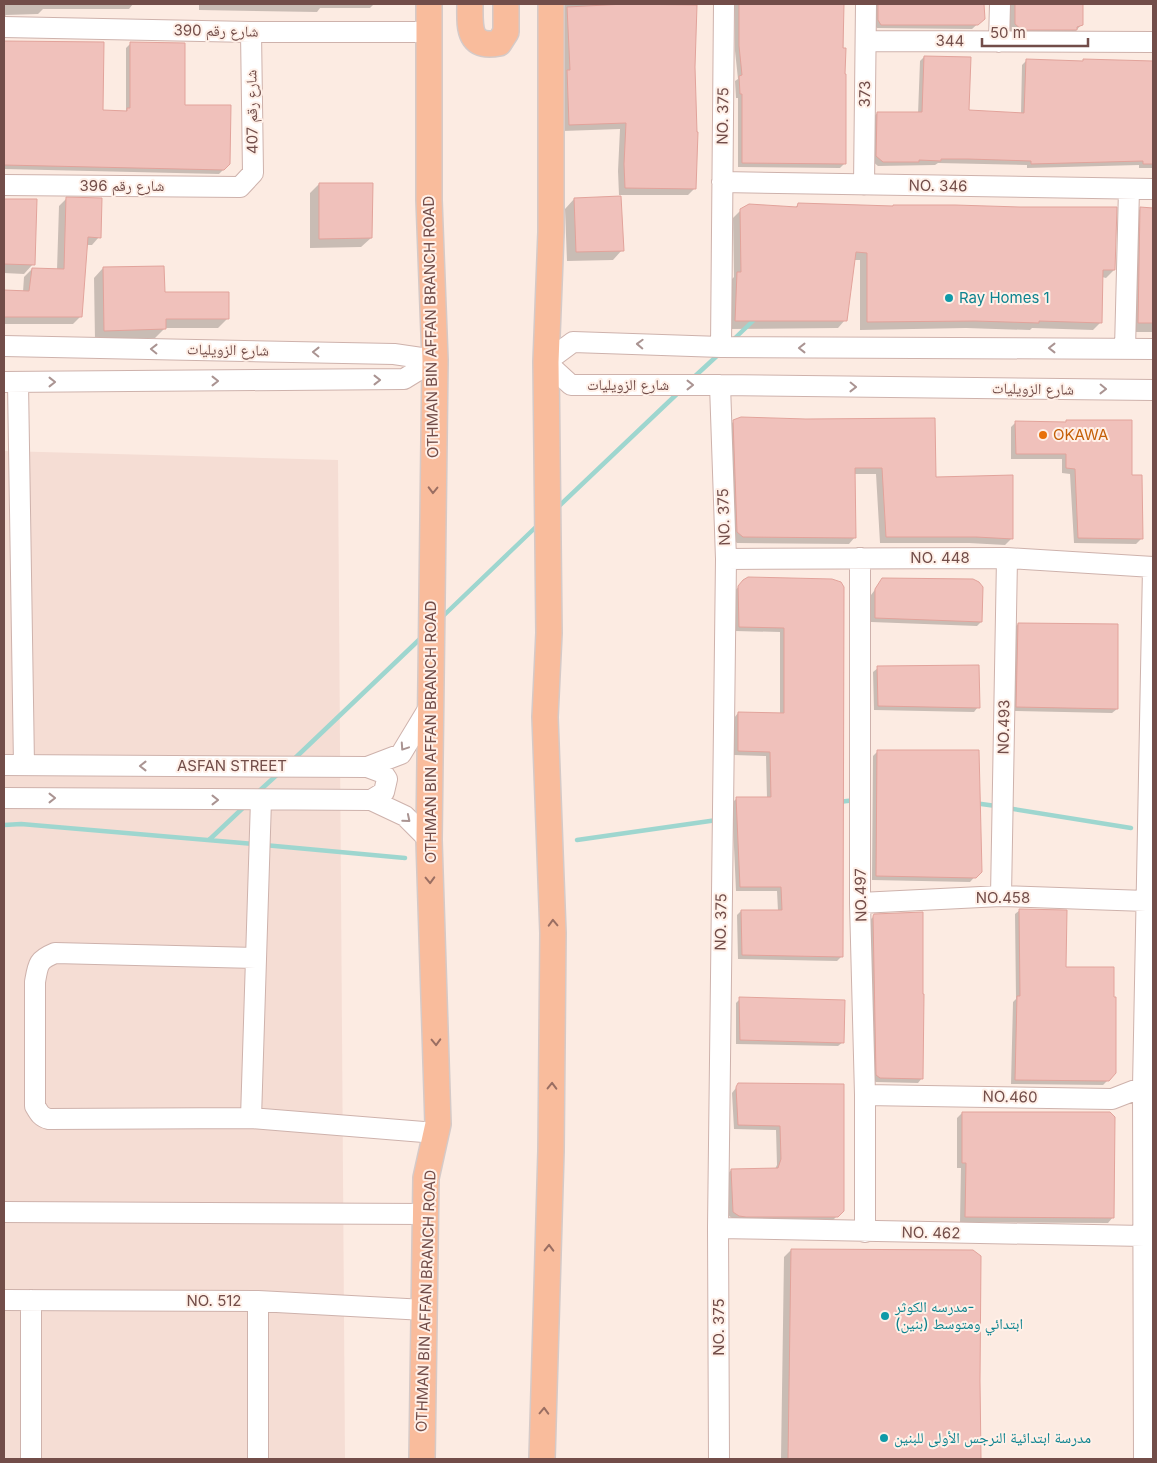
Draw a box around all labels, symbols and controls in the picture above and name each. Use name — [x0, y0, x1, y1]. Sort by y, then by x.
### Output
scale bar — [982, 15, 1088, 47]
street label: شارع رقم 390 — [173, 20, 259, 42]
text: 50 m — [990, 23, 1026, 42]
street label: 344 — [936, 31, 965, 50]
street label: شارع رقم 407 — [241, 70, 263, 154]
street label: 373 — [855, 80, 874, 108]
street label: NO. 375 — [713, 87, 732, 145]
street label: NO. 346 — [908, 175, 968, 196]
street label: شارع رقم 396 — [80, 176, 165, 196]
street label: OTHMAN BIN AFFAN BRANCH ROAD — [419, 196, 442, 458]
place label: Ray Homes 1 — [959, 288, 1050, 307]
marker: Ray Homes 1 — [943, 292, 955, 304]
street label: شارع الزويليات — [187, 339, 269, 361]
one-way arrow — [635, 339, 643, 350]
one-way arrow — [798, 343, 806, 353]
one-way arrow — [1048, 343, 1056, 353]
one-way arrow — [150, 344, 158, 354]
one-way arrow — [312, 347, 320, 357]
one-way arrow — [374, 374, 382, 385]
street label: شارع الزويليات — [587, 375, 669, 395]
one-way arrow — [212, 376, 219, 386]
one-way arrow — [49, 377, 57, 387]
street label: شارع الزويليات — [992, 378, 1074, 400]
one-way arrow — [687, 380, 695, 390]
one-way arrow — [849, 381, 857, 392]
one-way arrow — [1100, 384, 1107, 394]
place label: OKAWA — [1053, 425, 1108, 444]
marker: OKAWA — [1037, 429, 1049, 441]
one-way arrow — [428, 486, 438, 494]
street label: NO. 375 — [713, 488, 734, 546]
street label: NO. 448 — [910, 548, 970, 567]
street label: OTHMAN BIN AFFAN BRANCH ROAD — [421, 601, 440, 863]
street label: NO.493 — [994, 699, 1013, 755]
one-way arrow — [401, 742, 411, 751]
street label: ASFAN STREET — [177, 756, 287, 775]
one-way arrow — [139, 761, 146, 771]
one-way arrow — [49, 793, 57, 803]
one-way arrow — [212, 795, 219, 805]
one-way arrow — [402, 814, 411, 823]
street label: NO.497 — [851, 868, 870, 922]
one-way arrow — [425, 876, 436, 884]
street label: NO.458 — [976, 888, 1030, 907]
street label: NO. 375 — [711, 893, 730, 951]
one-way arrow — [547, 919, 558, 927]
one-way arrow — [430, 1039, 441, 1047]
one-way arrow — [547, 1081, 557, 1089]
street label: NO.460 — [982, 1087, 1038, 1106]
street label: OTHMAN BIN AFFAN BRANCH ROAD — [411, 1170, 440, 1432]
street label: NO. 462 — [901, 1222, 961, 1243]
one-way arrow — [543, 1244, 554, 1252]
street label: NO. 512 — [186, 1291, 242, 1310]
place label: مدرسه الكوثر- ابتدائي ومتوسط (بنين) — [894, 1297, 1023, 1336]
street label: NO. 375 — [709, 1298, 728, 1356]
marker: مدرسه الكوثر- ابتدائي ومتوسط (بنين) — [879, 1310, 891, 1322]
one-way arrow — [539, 1406, 550, 1414]
place label: مدرسة ابتدائية النرجس الأولى للبنين — [894, 1428, 1091, 1448]
marker: مدرسة ابتدائية النرجس الأولى للبنين — [878, 1432, 890, 1444]

